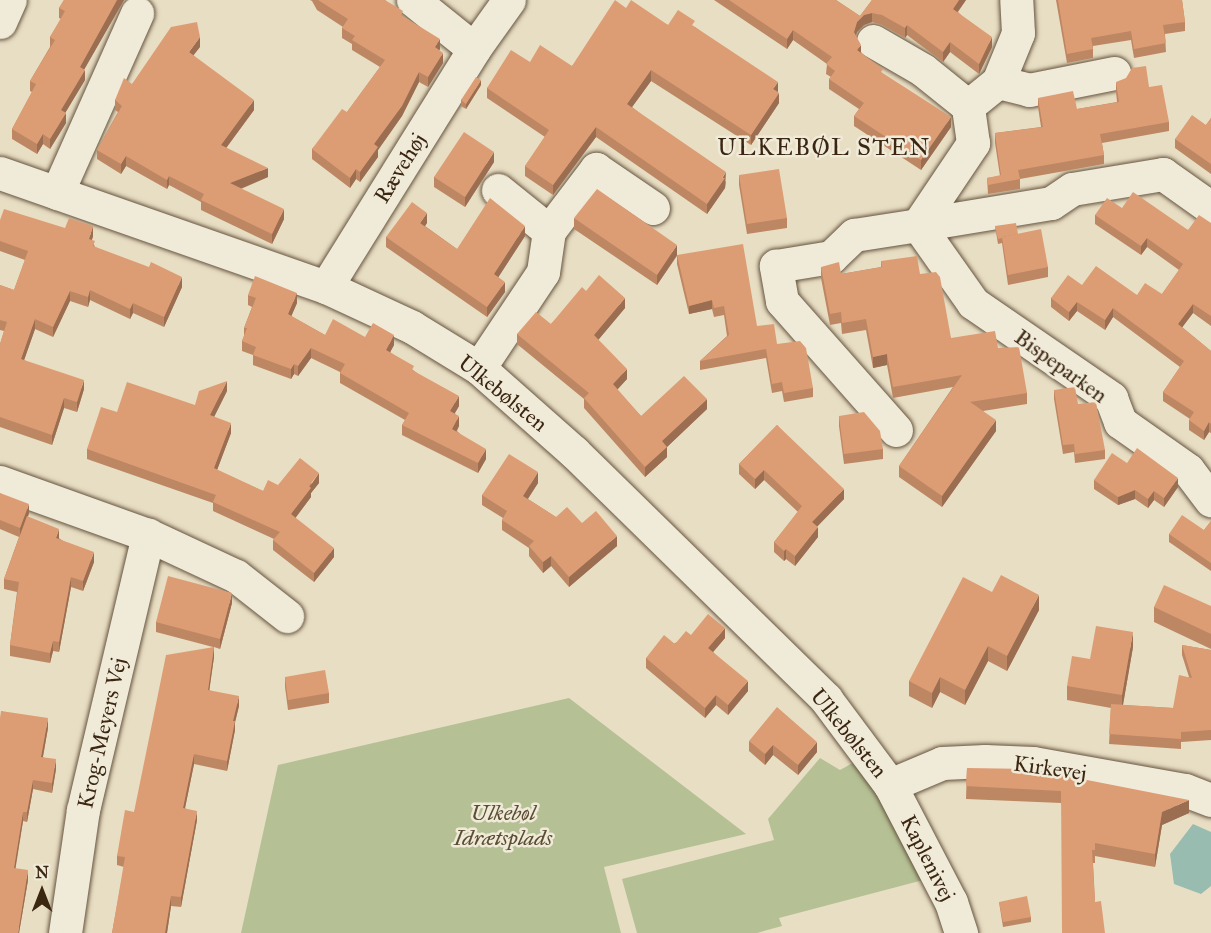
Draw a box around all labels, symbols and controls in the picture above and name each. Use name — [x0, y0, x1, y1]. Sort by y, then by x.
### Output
street label: Rævehøj — [368, 128, 432, 208]
district label: ULKEBØL STEN — [717, 134, 931, 162]
street label: Bispeparken — [1009, 324, 1113, 408]
street label: Ulkebølsten — [453, 349, 553, 437]
street label: Krog-Meyers Vej — [72, 655, 132, 811]
street label: Ulkebølsten — [805, 683, 893, 783]
street label: Kirkevej — [1012, 750, 1088, 786]
park label: Ulkebøl Idrætsplads — [454, 799, 552, 850]
street label: Kaplenivej — [895, 810, 961, 906]
north arrow — [12, 861, 72, 921]
text: N — [35, 863, 49, 882]

